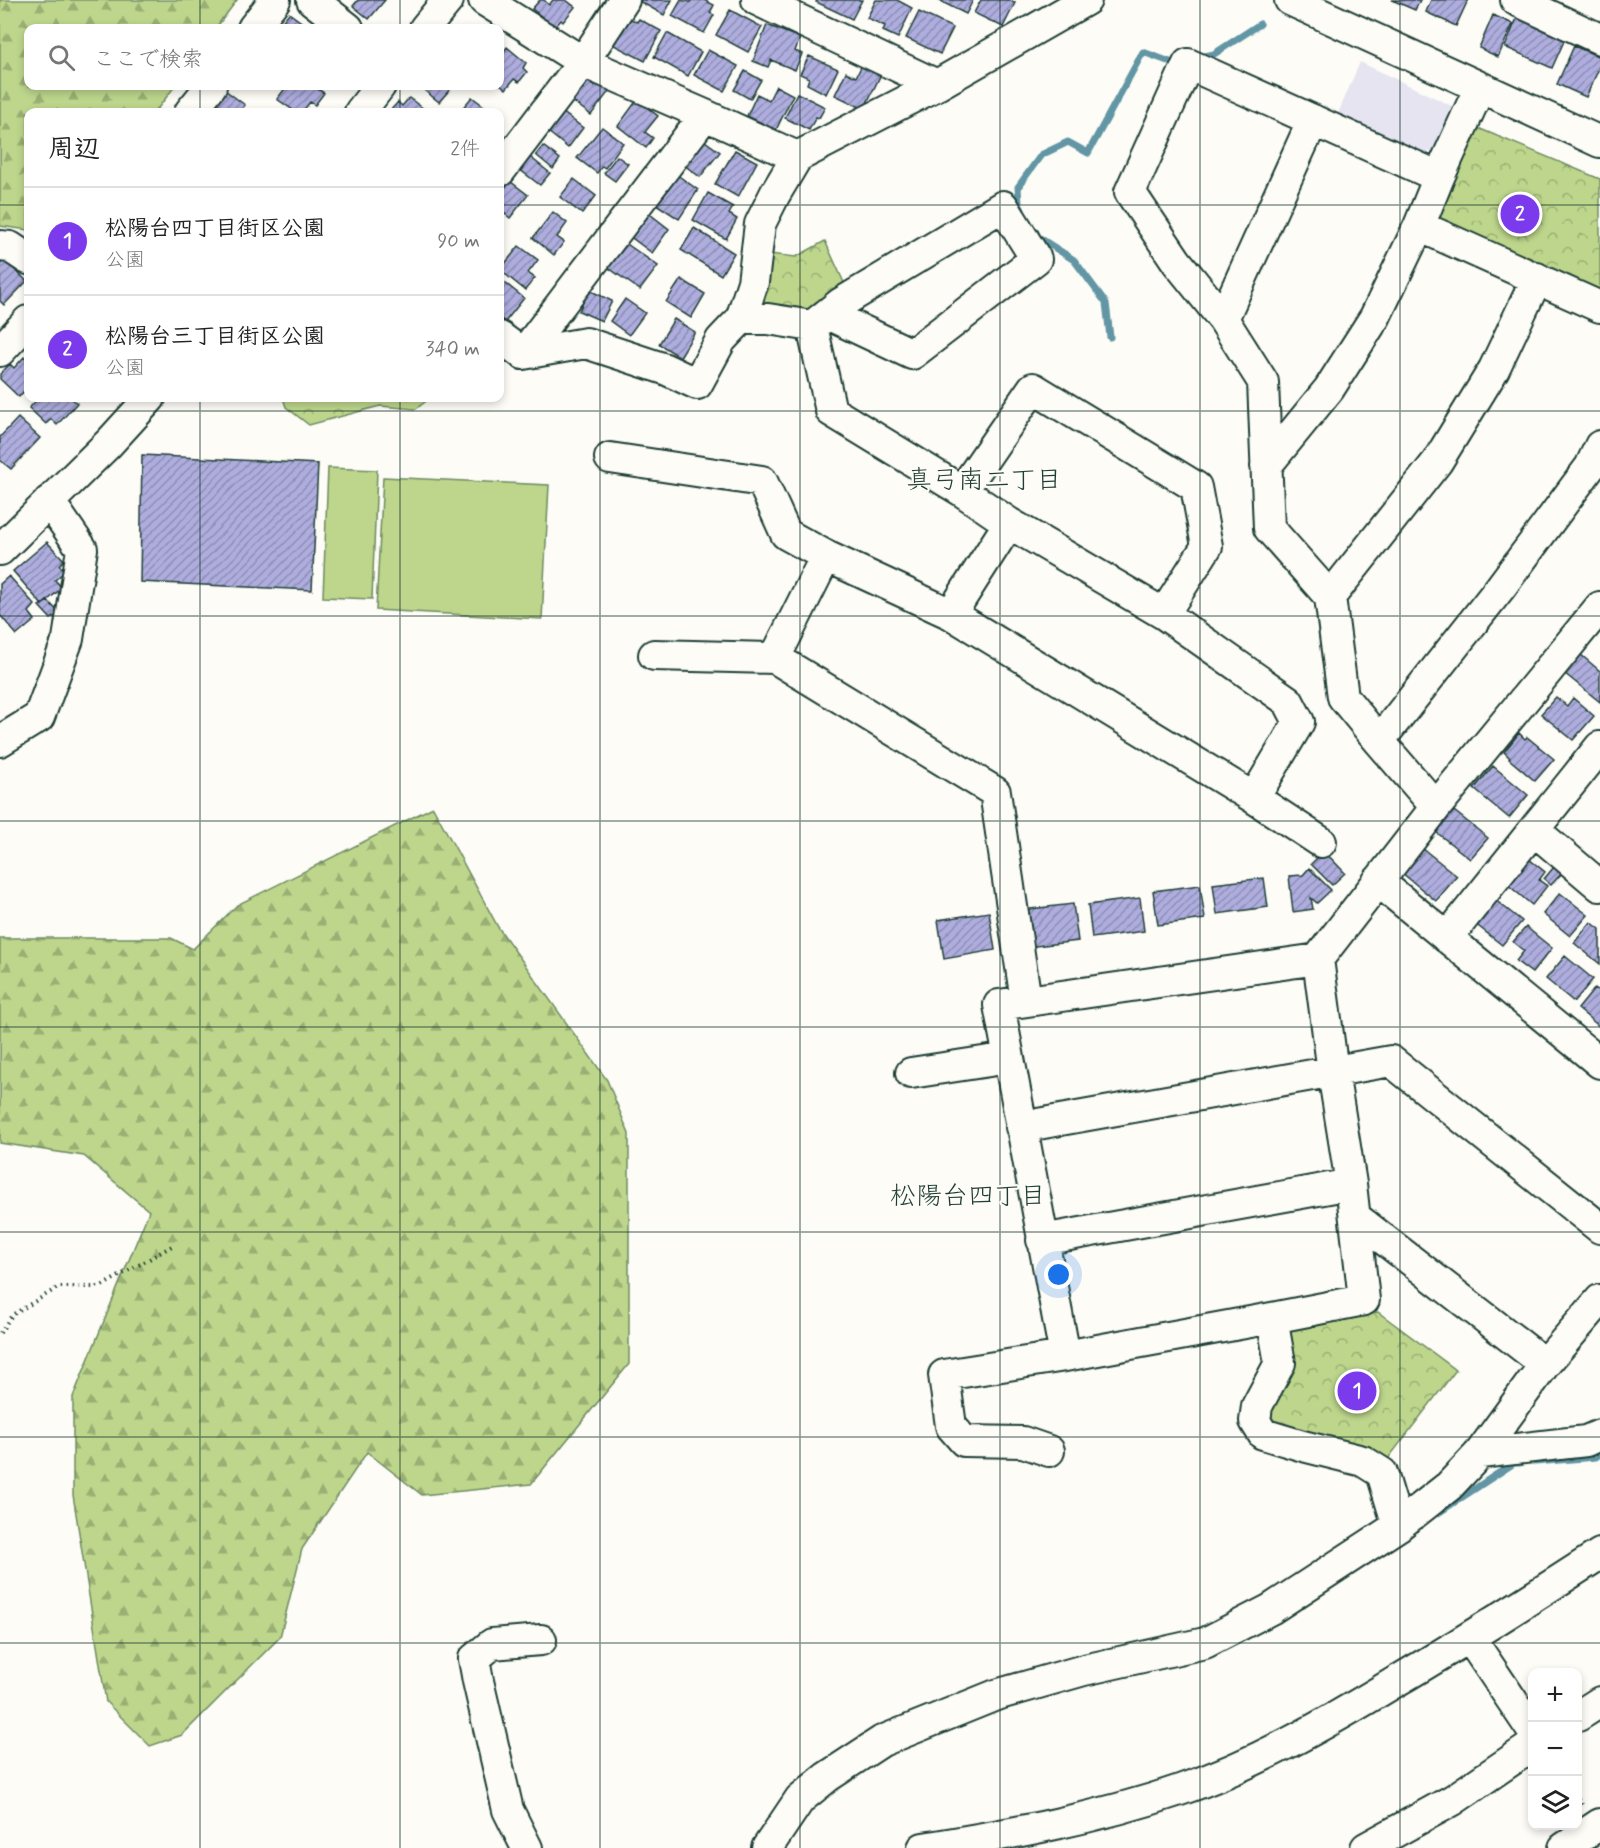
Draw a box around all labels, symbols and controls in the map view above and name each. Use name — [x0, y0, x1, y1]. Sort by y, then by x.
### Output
search box — [24, 24, 504, 90]
icon: search — [45, 41, 78, 74]
text: ここで検索 — [93, 46, 203, 74]
text: 周辺 — [48, 133, 100, 167]
text: 2件 — [450, 136, 480, 163]
pin: 2 — [1500, 192, 1540, 236]
text: 松陽台四丁目街区公園 — [105, 215, 325, 243]
text: 1 — [63, 228, 72, 255]
text: 90 m — [437, 228, 480, 255]
text: 公園 — [105, 247, 145, 274]
text: 松陽台三丁目街区公園 — [105, 323, 325, 351]
text: 2 — [63, 336, 72, 363]
text: 340 m — [425, 336, 480, 363]
text: 公園 — [105, 355, 145, 382]
district label: 真弓南二丁目 — [906, 464, 1062, 498]
district label: 松陽台四丁目 — [890, 1180, 1046, 1214]
your location — [1044, 1260, 1073, 1289]
pin: 1 — [1338, 1368, 1376, 1414]
map controls — [1528, 1668, 1582, 1830]
button: + — [1528, 1668, 1582, 1722]
button: − — [1528, 1722, 1582, 1776]
button: layers — [1528, 1776, 1582, 1830]

